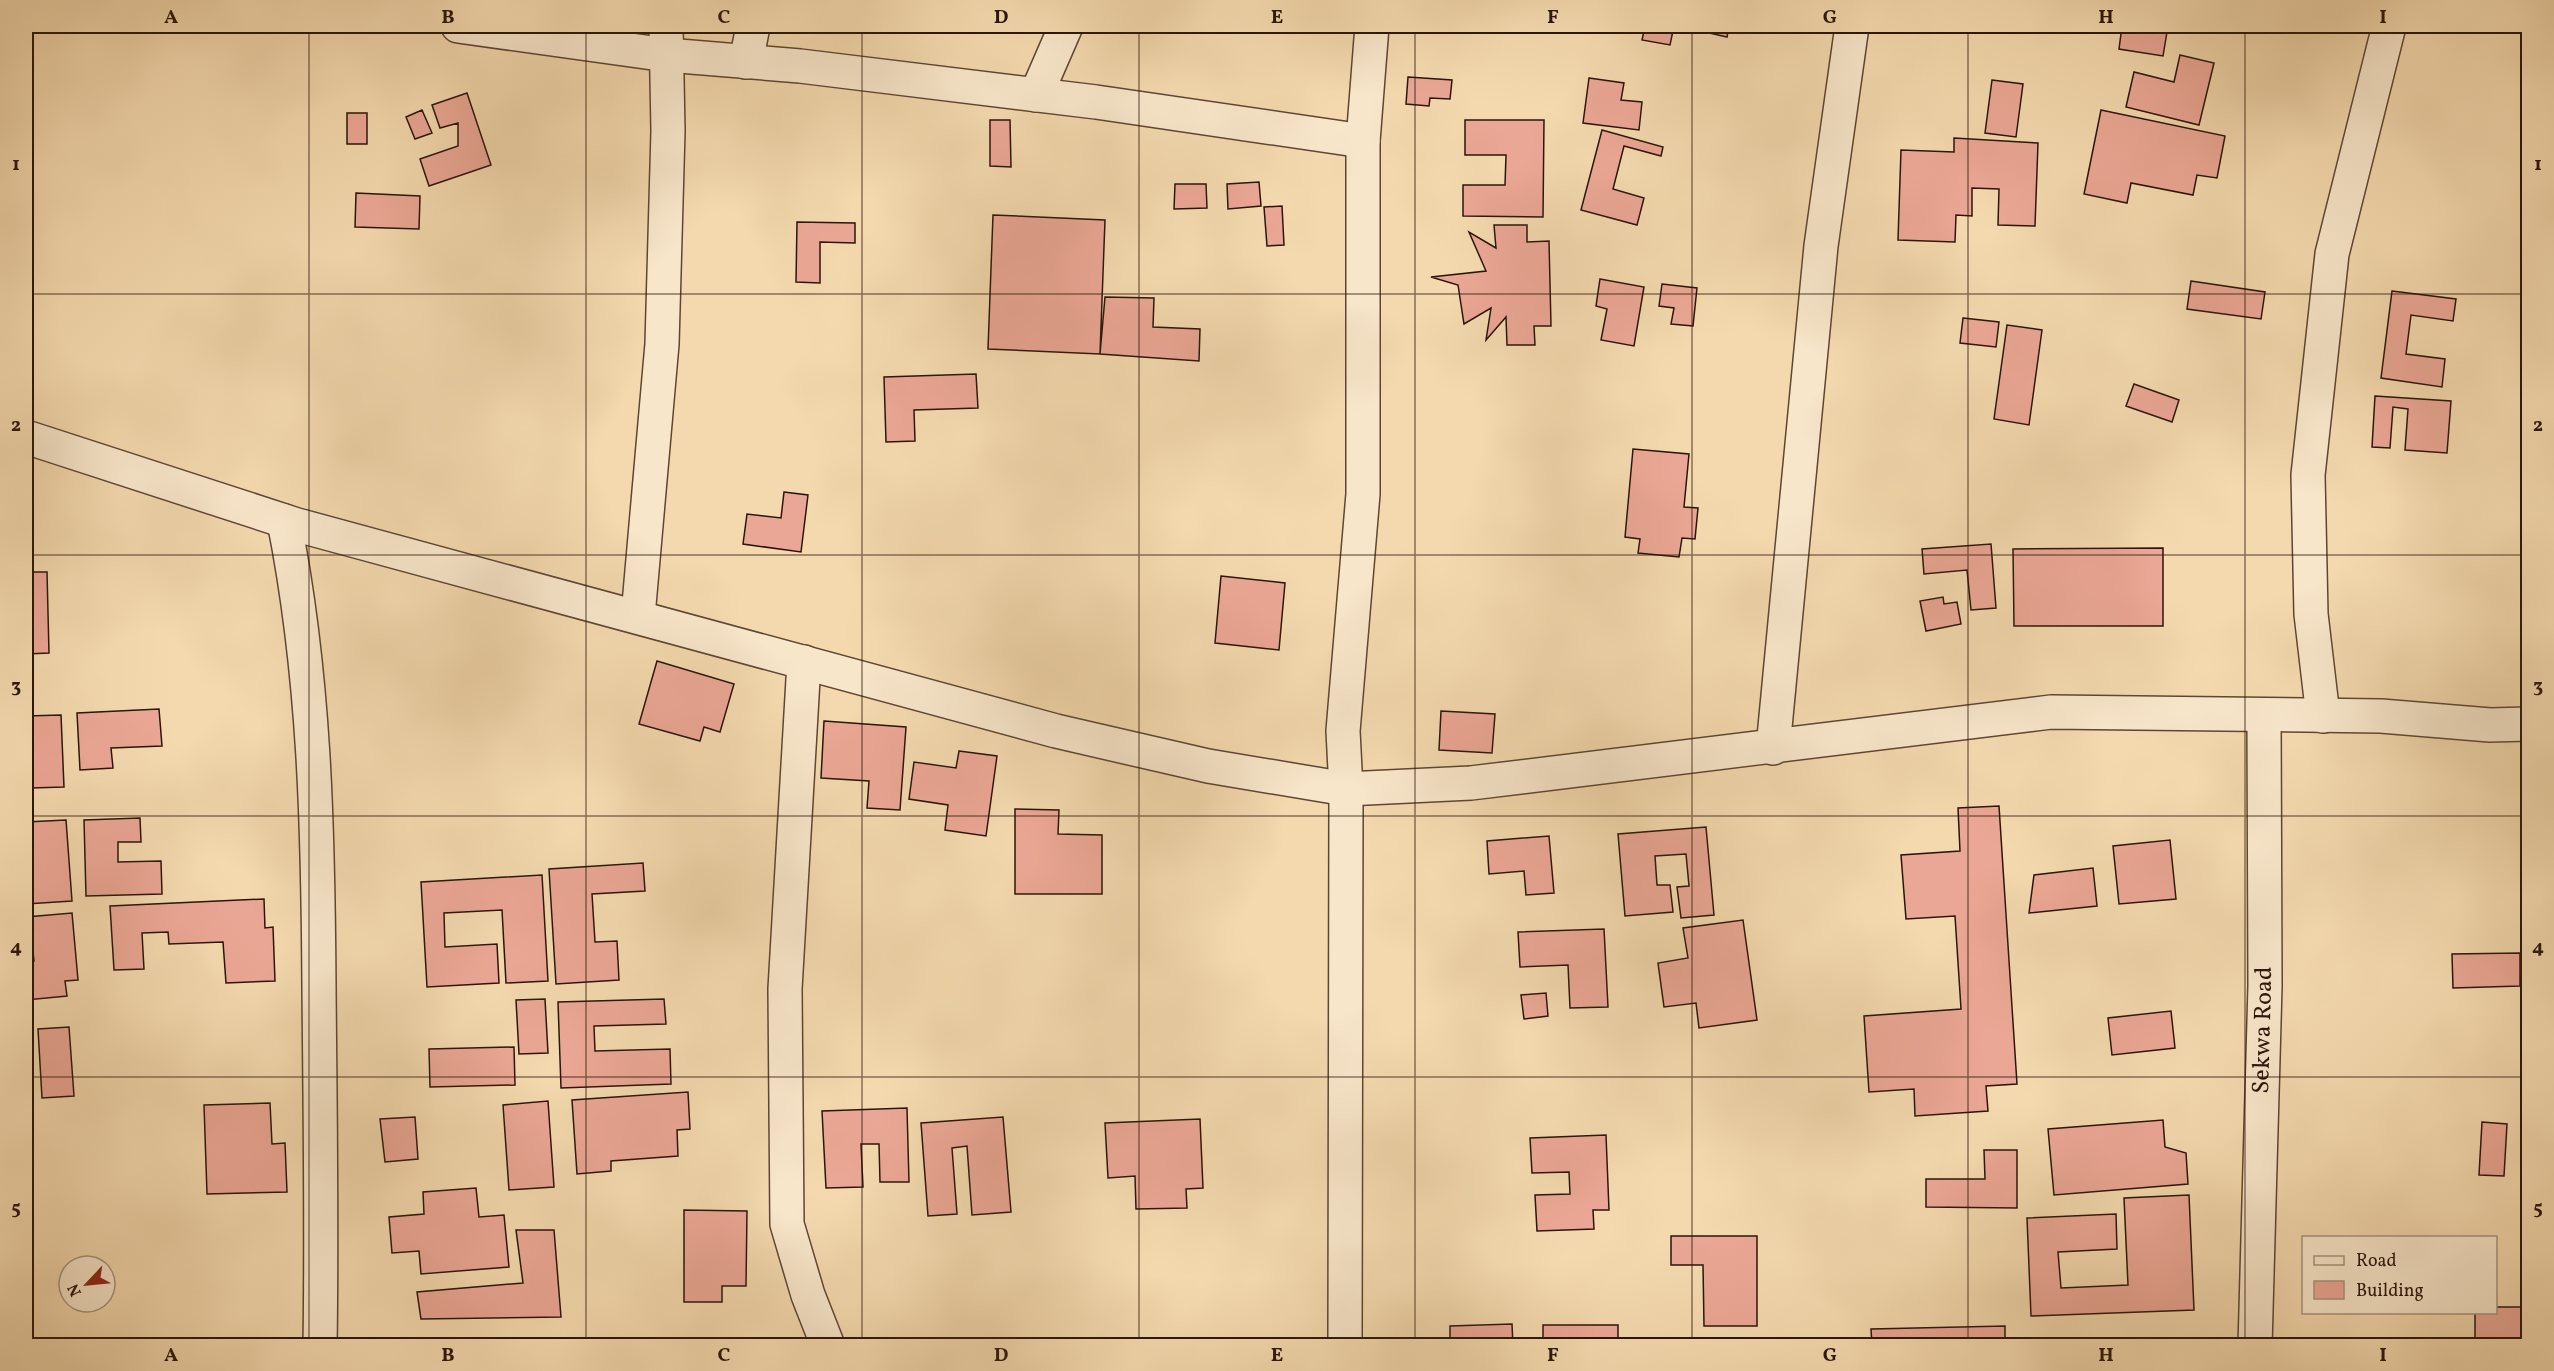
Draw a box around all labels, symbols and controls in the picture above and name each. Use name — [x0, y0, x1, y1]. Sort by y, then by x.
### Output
text: A — [164, 4, 178, 32]
text: B — [441, 4, 455, 32]
text: C — [718, 4, 731, 32]
text: D — [994, 4, 1008, 32]
text: E — [1271, 4, 1283, 32]
text: F — [1547, 4, 1559, 32]
text: G — [1823, 4, 1837, 32]
text: H — [2098, 4, 2114, 32]
text: I — [2379, 4, 2387, 32]
text: 1 — [12, 151, 20, 179]
text: 1 — [2534, 151, 2542, 179]
text: 2 — [11, 412, 21, 440]
text: 2 — [2533, 412, 2543, 440]
text: 3 — [11, 673, 21, 701]
text: 3 — [2533, 673, 2543, 701]
text: 4 — [10, 934, 22, 962]
text: 4 — [2532, 934, 2544, 962]
street label: Sekwa Road — [2245, 966, 2282, 1094]
text: 5 — [11, 1195, 21, 1223]
text: 5 — [2533, 1195, 2543, 1223]
legend — [2302, 1236, 2497, 1314]
text: Road — [2356, 1249, 2397, 1274]
north arrow — [57, 1254, 117, 1314]
text: N — [63, 1279, 88, 1300]
text: Building — [2356, 1279, 2424, 1304]
text: A — [164, 1342, 178, 1370]
text: B — [441, 1342, 455, 1370]
text: C — [718, 1342, 731, 1370]
text: D — [994, 1342, 1008, 1370]
text: E — [1271, 1342, 1283, 1370]
text: F — [1547, 1342, 1559, 1370]
text: G — [1823, 1342, 1837, 1370]
text: H — [2098, 1342, 2114, 1370]
text: I — [2379, 1342, 2387, 1370]

